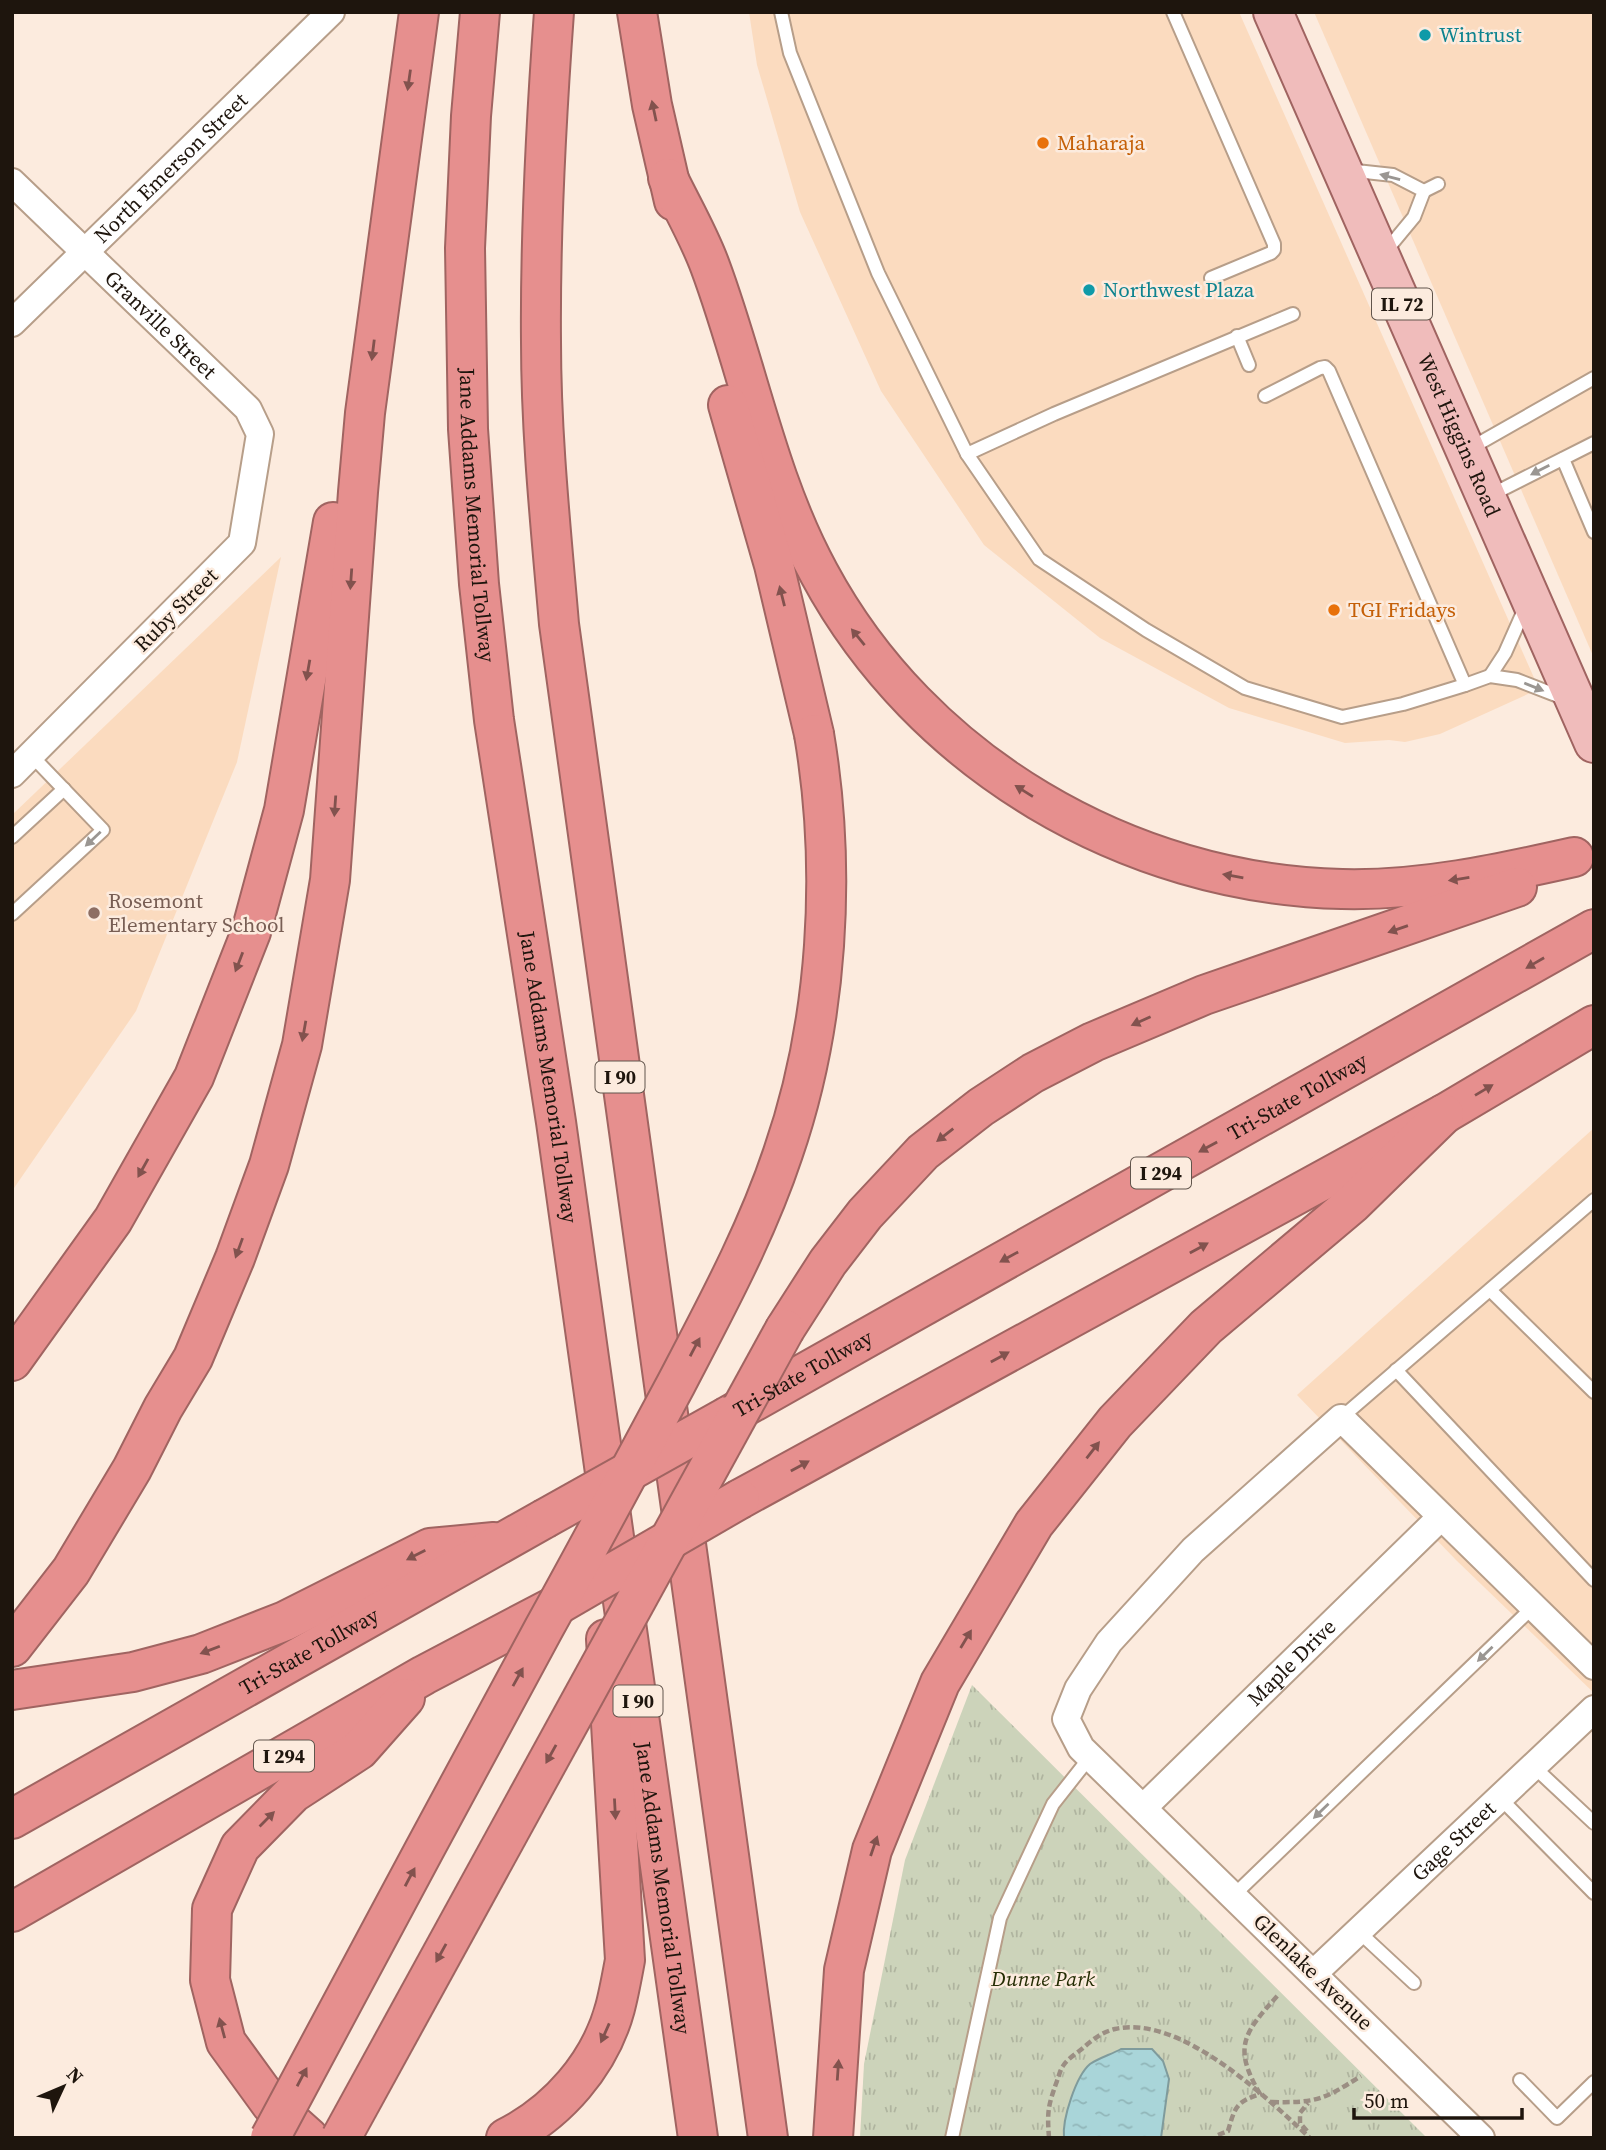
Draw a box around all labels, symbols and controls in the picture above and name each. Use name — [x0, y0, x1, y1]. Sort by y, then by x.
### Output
place label: Wintrust — [1439, 20, 1522, 49]
marker: Wintrust — [1417, 27, 1433, 43]
one-way arrow — [404, 69, 415, 91]
street label: North Emerson Street — [87, 86, 254, 249]
one-way arrow — [648, 100, 659, 122]
place label: Maharaja — [1057, 128, 1146, 157]
marker: Maharaja — [1035, 135, 1051, 151]
one-way arrow — [1379, 171, 1401, 182]
street label: Granville Street — [98, 264, 223, 385]
place label: Northwest Plaza — [1103, 275, 1255, 304]
marker: Northwest Plaza — [1081, 282, 1097, 298]
road number: IL 72 — [1372, 288, 1432, 320]
one-way arrow — [368, 340, 379, 362]
street label: West Higgins Road — [1411, 349, 1508, 521]
street label: Jane Addams Memorial Tollway — [453, 367, 503, 664]
one-way arrow — [1530, 465, 1550, 476]
street label: Ruby Street — [127, 561, 224, 658]
one-way arrow — [345, 568, 356, 590]
one-way arrow — [776, 585, 787, 607]
place label: TGI Fridays — [1348, 595, 1456, 624]
marker: TGI Fridays — [1326, 602, 1342, 618]
one-way arrow — [851, 628, 866, 646]
one-way arrow — [302, 659, 313, 681]
one-way arrow — [1523, 681, 1544, 692]
one-way arrow — [1014, 784, 1033, 797]
one-way arrow — [329, 795, 340, 817]
one-way arrow — [84, 831, 102, 847]
one-way arrow — [1222, 870, 1244, 881]
one-way arrow — [1448, 874, 1470, 885]
place label: Rosemont Elementary School — [108, 886, 285, 939]
marker: Rosemont Elementary School — [86, 905, 102, 921]
one-way arrow — [1388, 924, 1409, 935]
street label: Jane Addams Memorial Tollway — [513, 928, 585, 1225]
one-way arrow — [233, 952, 244, 973]
one-way arrow — [1525, 957, 1544, 969]
one-way arrow — [1131, 1015, 1151, 1027]
one-way arrow — [298, 1020, 309, 1042]
street label: Tri-State Tollway — [1222, 1045, 1373, 1147]
road number: I 90 — [596, 1062, 644, 1092]
one-way arrow — [1474, 1084, 1494, 1096]
one-way arrow — [936, 1127, 954, 1141]
one-way arrow — [1199, 1141, 1218, 1153]
one-way arrow — [137, 1158, 149, 1178]
road number: I 294 — [1131, 1158, 1191, 1189]
one-way arrow — [233, 1238, 244, 1259]
one-way arrow — [1190, 1242, 1209, 1254]
one-way arrow — [1000, 1251, 1019, 1263]
street label: Tri-State Tollway — [728, 1322, 878, 1424]
one-way arrow — [689, 1337, 701, 1357]
one-way arrow — [990, 1351, 1009, 1363]
one-way arrow — [1085, 1441, 1099, 1459]
one-way arrow — [790, 1460, 810, 1472]
one-way arrow — [406, 1549, 426, 1560]
street label: Tri-State Tollway — [234, 1600, 384, 1702]
street label: Maple Drive — [1241, 1612, 1342, 1712]
one-way arrow — [960, 1629, 973, 1648]
one-way arrow — [199, 1645, 220, 1656]
one-way arrow — [1477, 1645, 1494, 1661]
one-way arrow — [512, 1667, 524, 1687]
road number: I 90 — [614, 1686, 662, 1716]
street label: Jane Addams Memorial Tollway — [629, 1739, 698, 2036]
road number: I 294 — [254, 1740, 314, 1772]
one-way arrow — [545, 1744, 557, 1764]
street label: Gage Street — [1405, 1794, 1502, 1888]
one-way arrow — [610, 1799, 621, 1821]
one-way arrow — [1312, 1803, 1329, 1820]
one-way arrow — [259, 1811, 276, 1828]
one-way arrow — [869, 1835, 880, 1856]
one-way arrow — [404, 1867, 415, 1887]
street label: Glenlake Avenue — [1247, 1907, 1380, 2036]
one-way arrow — [435, 1943, 447, 1963]
park label: Dunne Park — [990, 1964, 1095, 1993]
one-way arrow — [216, 2017, 227, 2039]
one-way arrow — [599, 2023, 610, 2044]
north arrow — [28, 2052, 98, 2122]
one-way arrow — [832, 2058, 843, 2080]
text: N — [61, 2061, 89, 2089]
one-way arrow — [296, 2067, 308, 2087]
scale bar — [1354, 2076, 1522, 2120]
text: 50 m — [1364, 2086, 1409, 2115]

